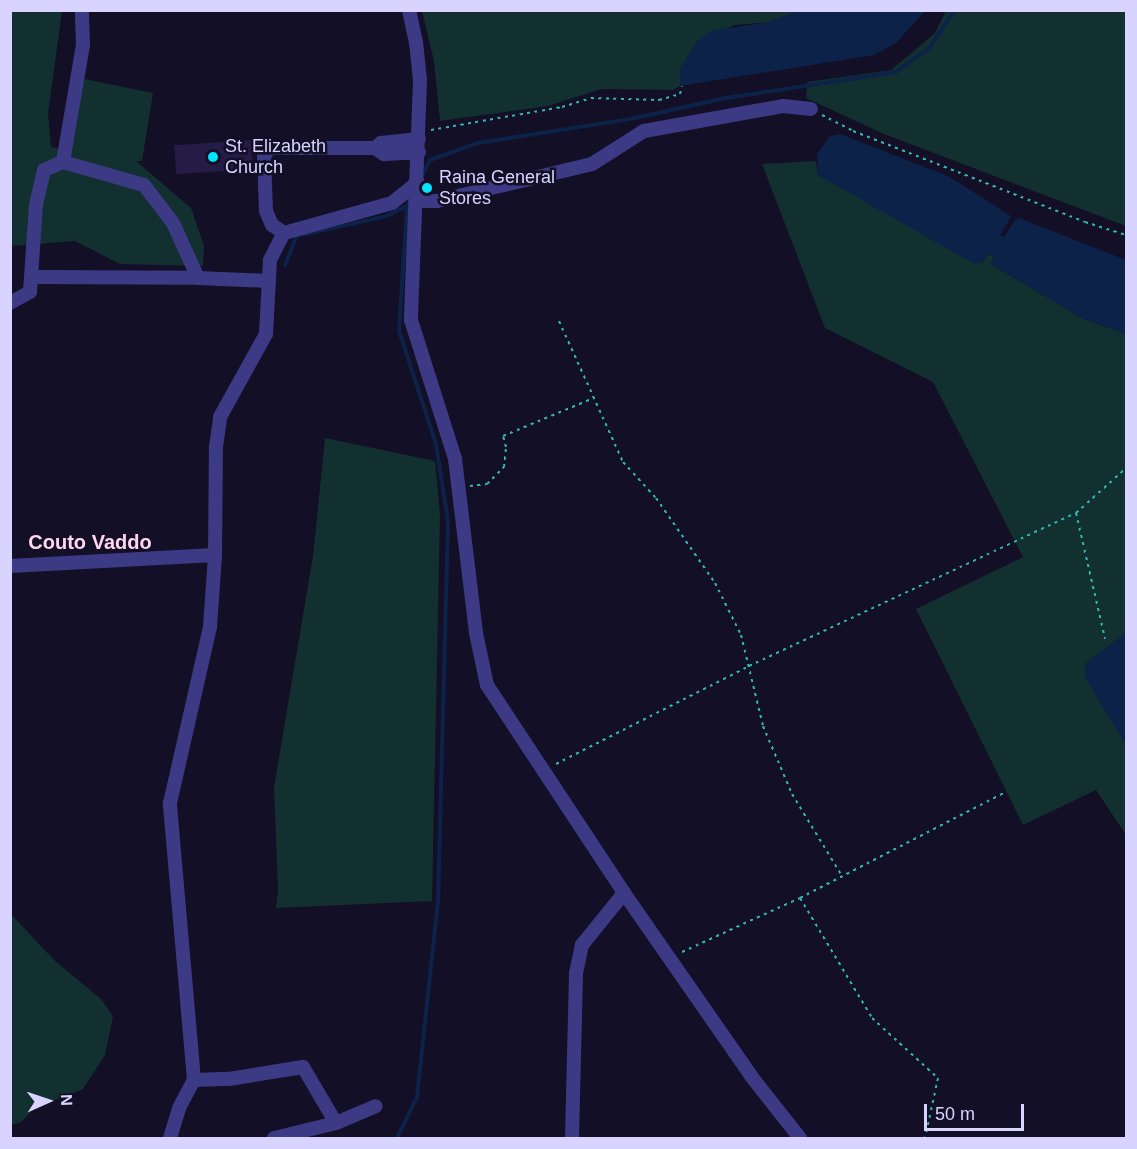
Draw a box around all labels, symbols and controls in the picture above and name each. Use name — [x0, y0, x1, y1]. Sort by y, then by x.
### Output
place label: St. Elizabeth Church — [225, 136, 326, 178]
marker: St. Elizabeth Church — [206, 150, 220, 164]
place label: Raina General Stores — [439, 167, 555, 210]
marker: Raina General Stores — [420, 181, 434, 195]
district label: Couto Vaddo — [28, 530, 152, 554]
north arrow — [18, 1071, 78, 1131]
scale bar — [927, 1092, 1028, 1130]
text: N — [58, 1094, 75, 1106]
text: 50 m — [935, 1104, 975, 1124]

